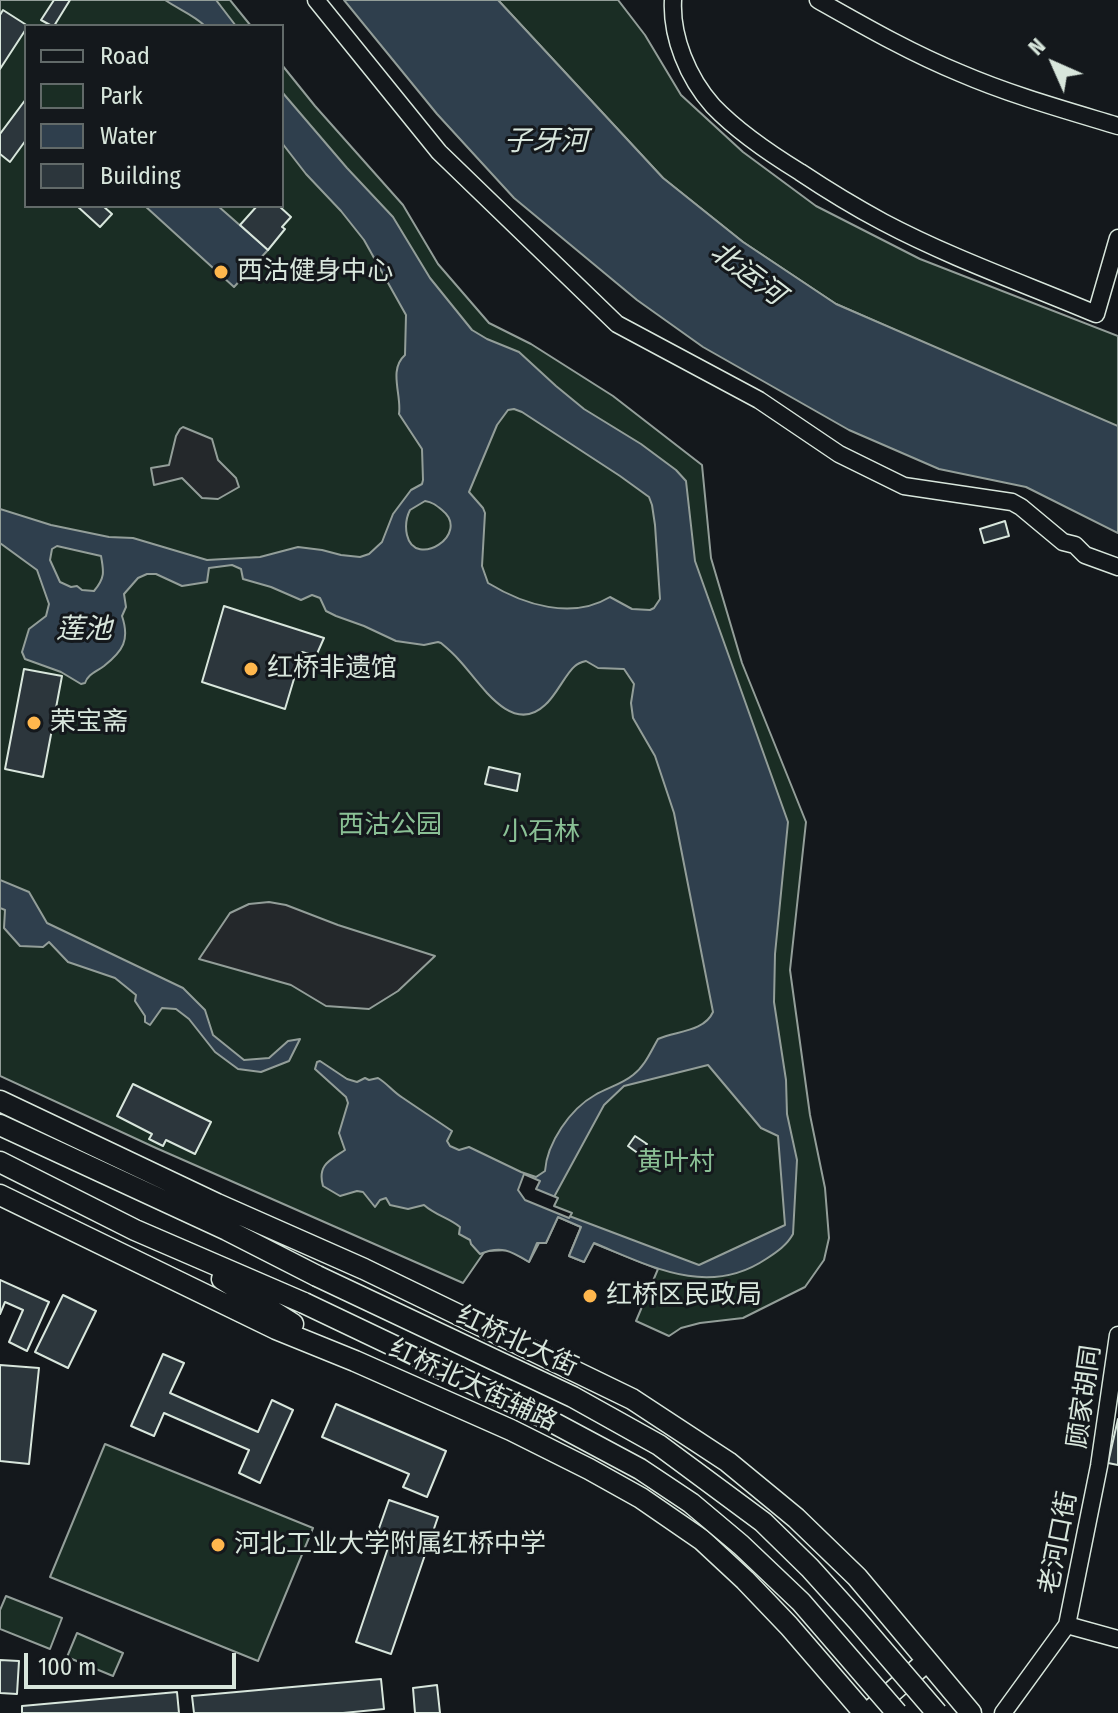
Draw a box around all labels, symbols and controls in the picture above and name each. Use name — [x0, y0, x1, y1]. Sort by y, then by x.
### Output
legend — [24, 24, 284, 208]
north arrow — [1014, 24, 1094, 104]
text: N — [1022, 32, 1051, 61]
text: Road — [100, 42, 150, 70]
text: Park — [100, 82, 143, 110]
text: Water — [100, 122, 157, 150]
water label: 子牙河 — [504, 125, 588, 159]
text: Building — [100, 162, 181, 190]
water label: 北运河 — [703, 235, 791, 313]
place label: 西沽健身中心 — [237, 256, 393, 288]
marker: 西沽健身中心 — [212, 263, 230, 281]
water label: 莲池 — [56, 613, 112, 647]
place label: 红桥非遗馆 — [267, 653, 397, 685]
marker: 红桥非遗馆 — [242, 660, 260, 678]
place label: 荣宝斋 — [50, 707, 128, 739]
marker: 荣宝斋 — [25, 714, 43, 732]
park label: 西沽公园 — [338, 810, 442, 842]
park label: 小石林 — [502, 817, 580, 849]
park label: 黄叶村 — [637, 1147, 715, 1179]
place label: 红桥区民政局 — [606, 1280, 762, 1312]
marker: 红桥区民政局 — [581, 1287, 599, 1305]
street label: 红桥北大街 — [451, 1300, 583, 1384]
street label: 红桥北大街辅路 — [384, 1333, 562, 1439]
street label: 顾家胡同 — [1062, 1343, 1108, 1451]
street label: 老河口街 — [1034, 1489, 1084, 1597]
place label: 河北工业大学附属红桥中学 — [234, 1529, 546, 1561]
marker: 河北工业大学附属红桥中学 — [209, 1536, 227, 1554]
scale bar — [28, 1637, 240, 1687]
text: 100 m — [38, 1653, 96, 1681]

